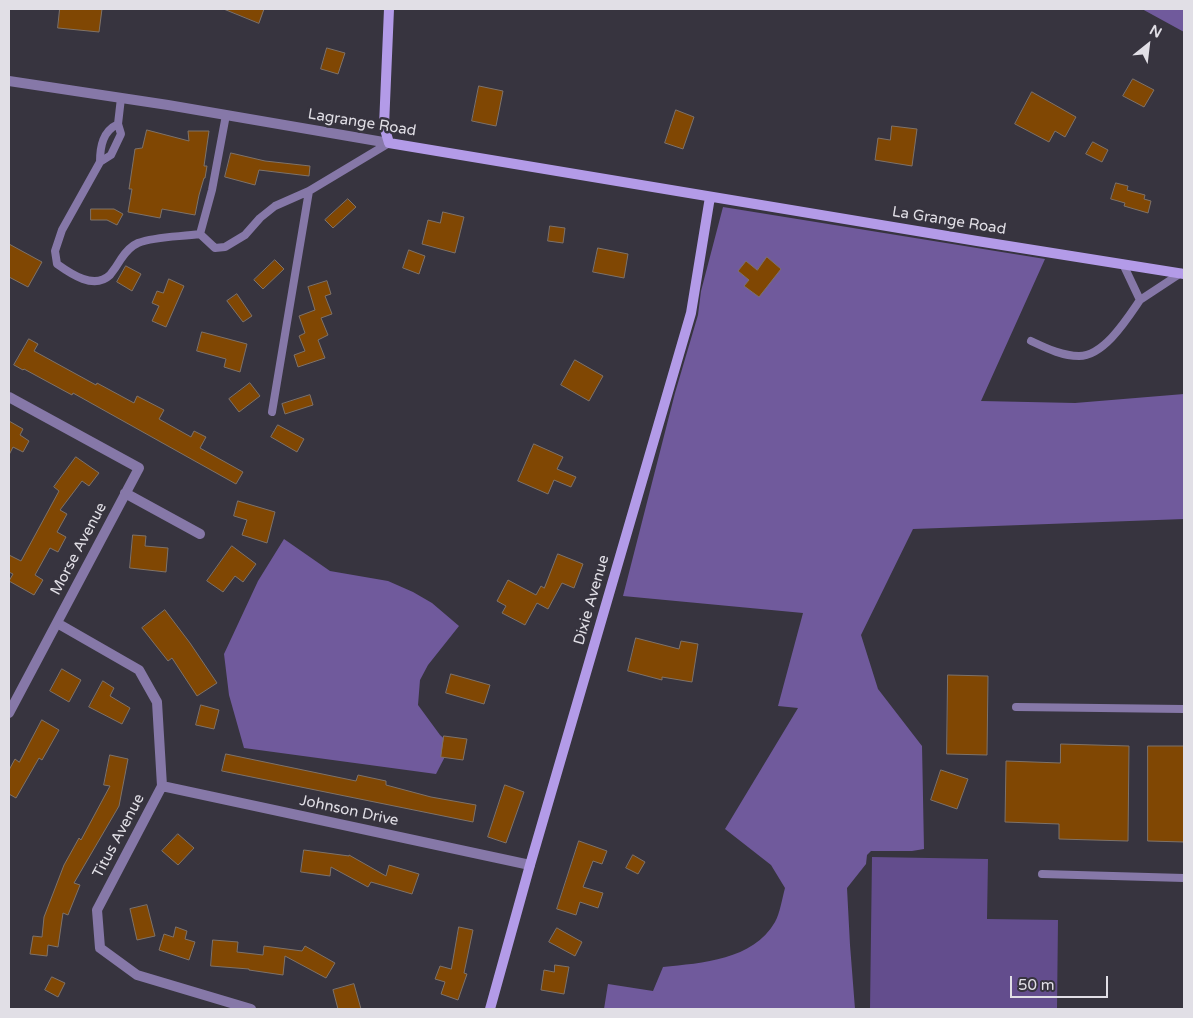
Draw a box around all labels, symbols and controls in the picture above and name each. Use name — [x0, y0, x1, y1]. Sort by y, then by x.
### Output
north arrow — [1123, 20, 1173, 70]
text: N — [1146, 21, 1165, 42]
street label: Lagrange Road — [307, 106, 417, 140]
street label: La Grange Road — [891, 203, 1007, 239]
street label: Morse Avenue — [47, 500, 111, 598]
street label: Dixie Avenue — [571, 553, 613, 647]
street label: Titus Avenue — [89, 791, 149, 881]
street label: Johnson Drive — [298, 792, 400, 830]
scale bar — [1013, 966, 1110, 998]
text: 50 m — [1018, 976, 1055, 994]

